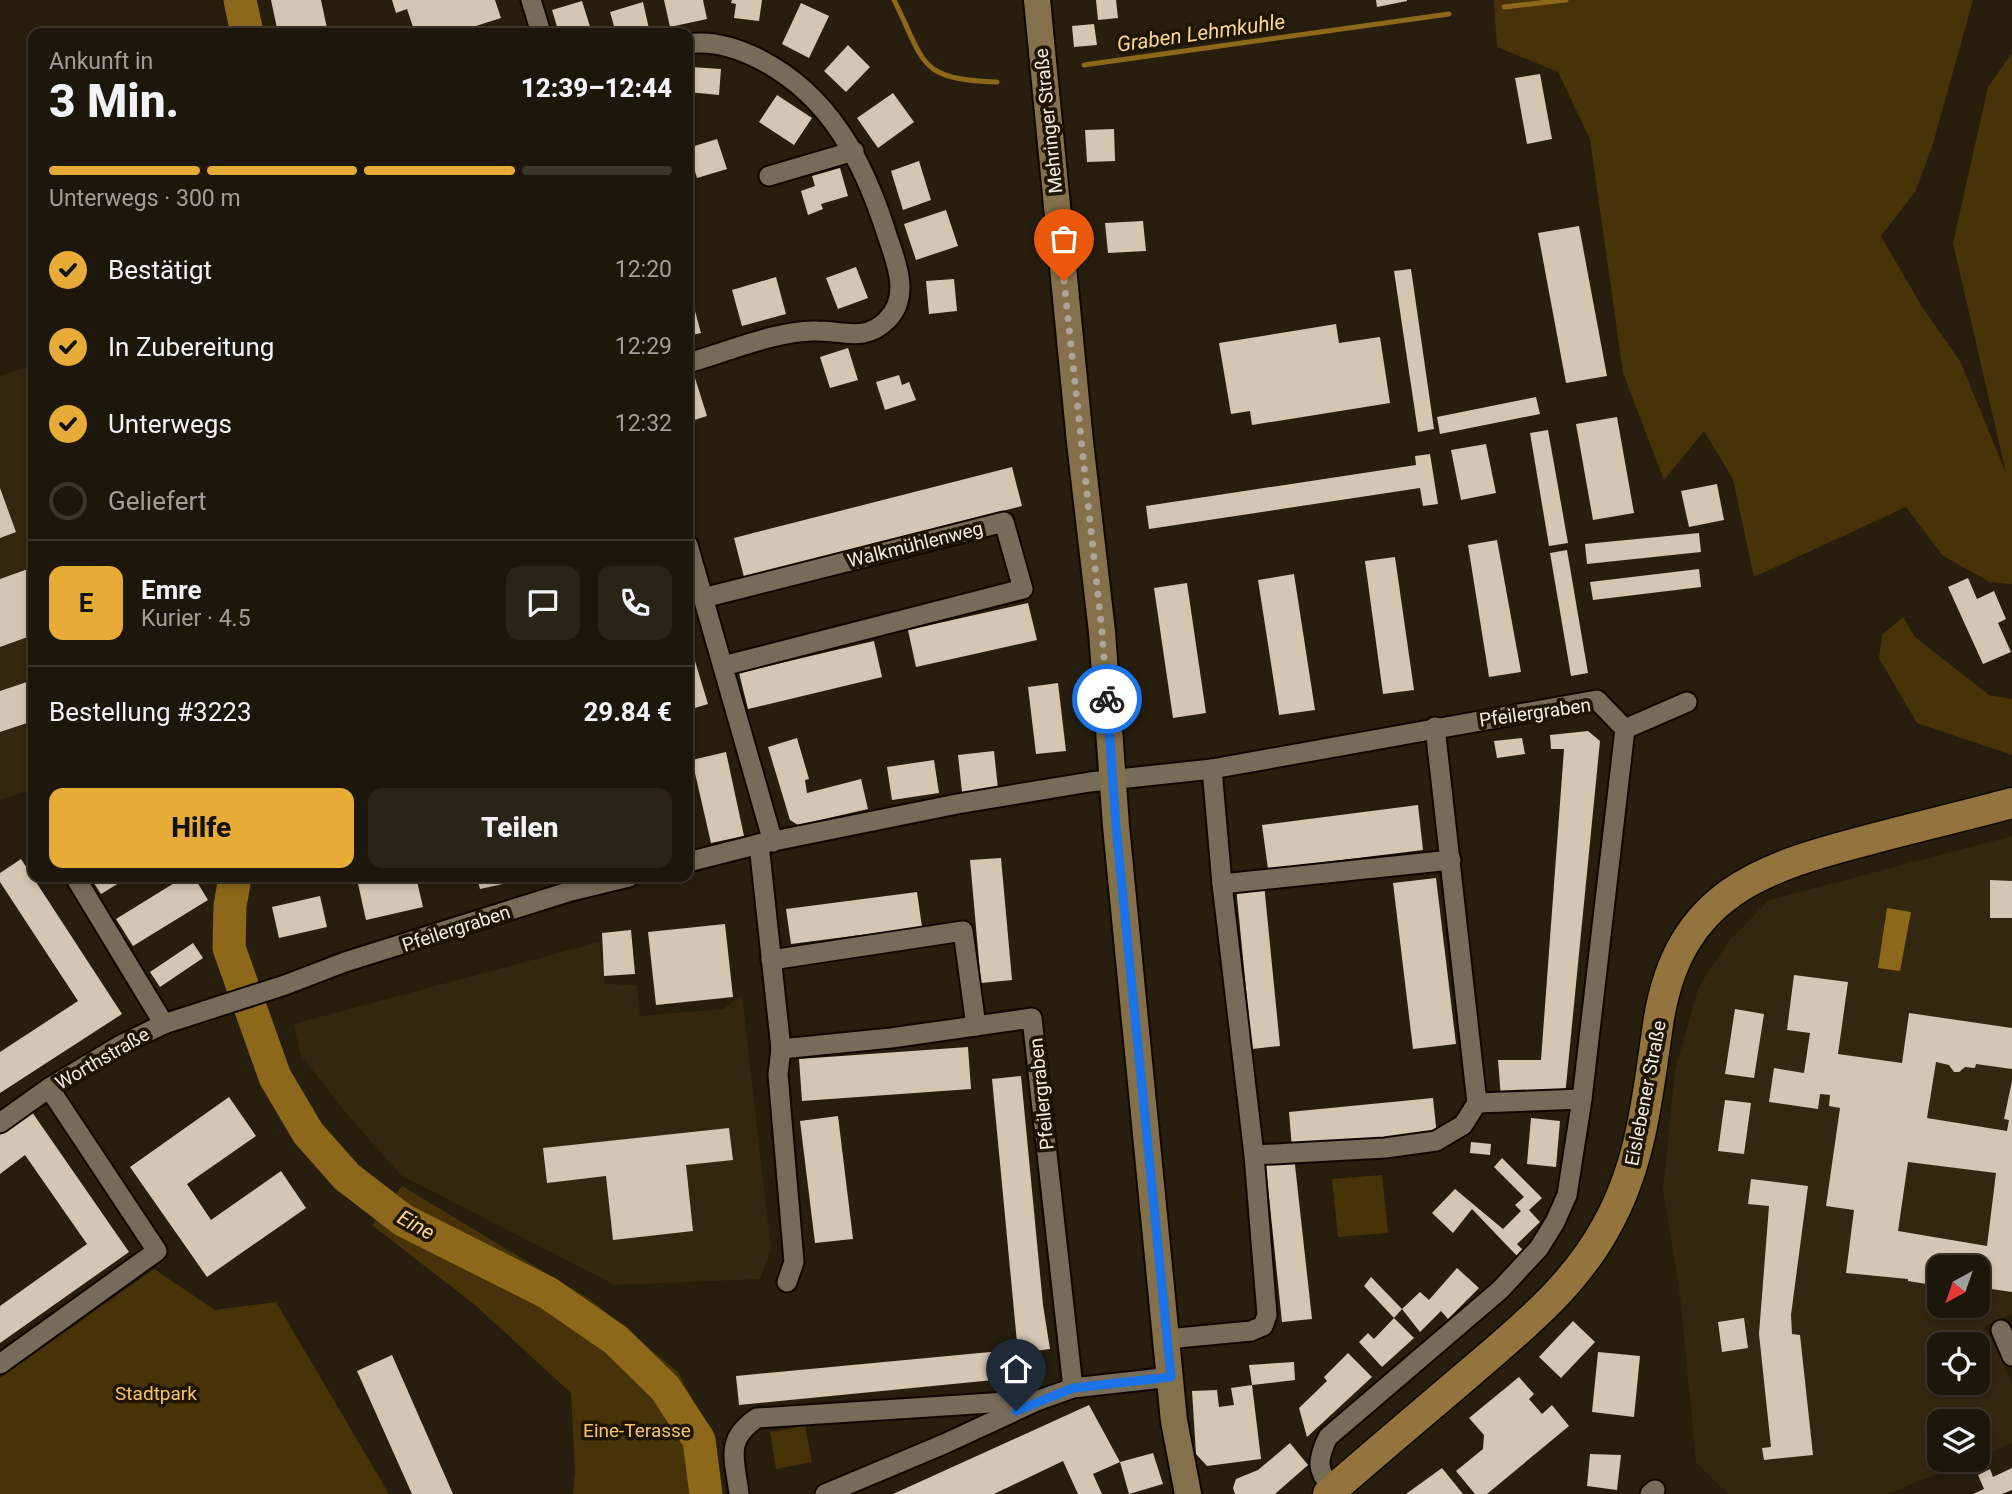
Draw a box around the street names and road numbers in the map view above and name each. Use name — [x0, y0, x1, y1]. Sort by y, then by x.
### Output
street label: Mehringer Straße — [1029, 47, 1068, 195]
street label: Walkmühlenweg — [845, 517, 985, 572]
street label: Pfeilergraben — [1478, 693, 1592, 732]
street label: Pfeilergraben — [399, 900, 513, 957]
street label: Eislebener Straße — [1620, 1018, 1671, 1168]
street label: Worthstraße — [51, 1022, 153, 1095]
street label: Pfeilergraben — [1024, 1037, 1059, 1151]

